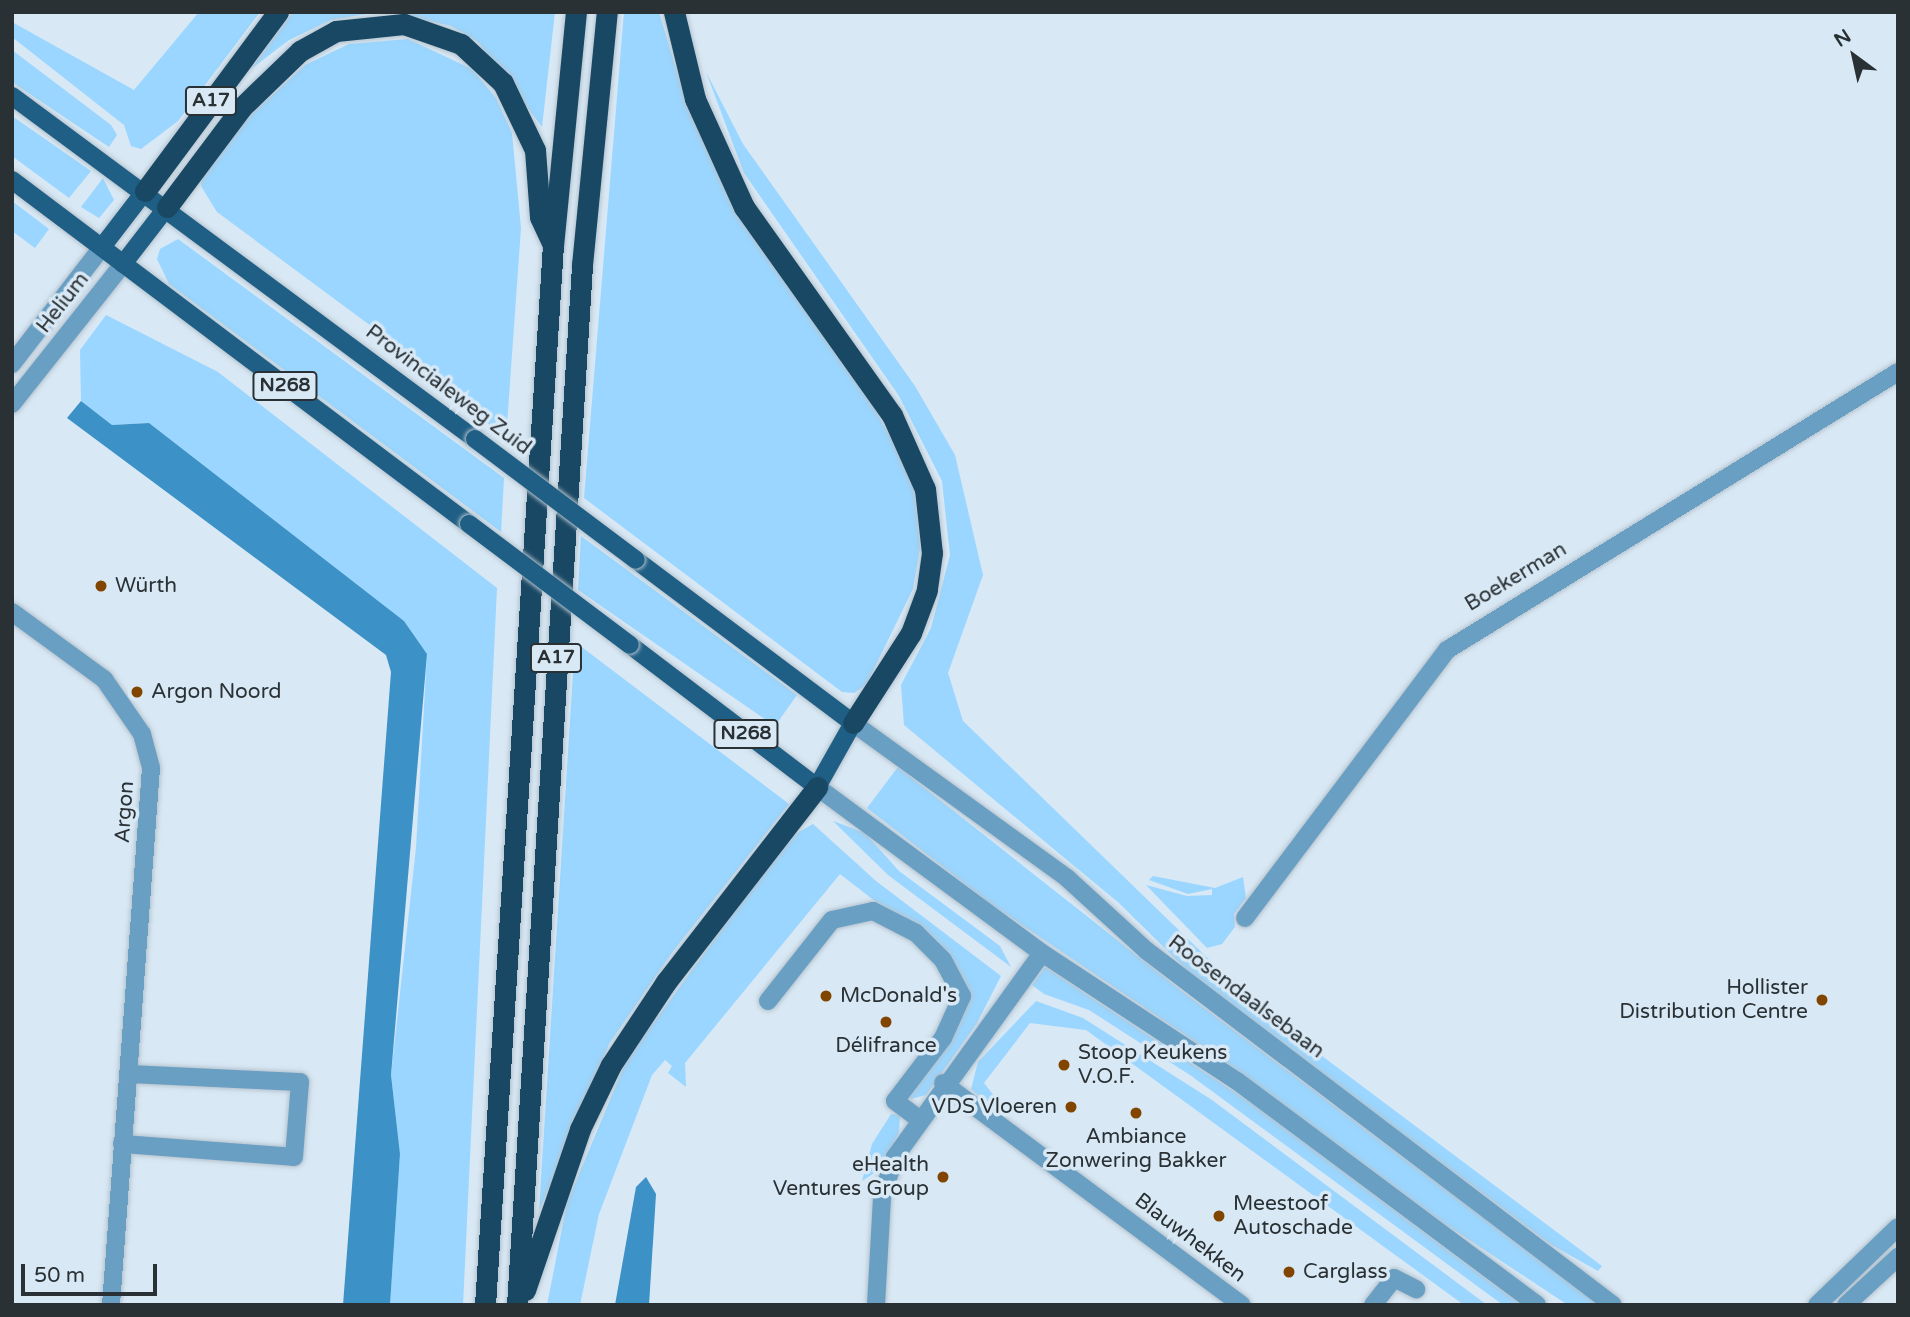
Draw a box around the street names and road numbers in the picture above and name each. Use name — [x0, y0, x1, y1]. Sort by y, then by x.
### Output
road number: A17 — [185, 86, 237, 116]
street label: Helium — [32, 268, 94, 338]
street label: Provincialeweg Zuid — [360, 320, 536, 460]
road number: N268 — [252, 370, 318, 402]
street label: Boekerman — [1461, 537, 1571, 617]
road number: A17 — [530, 642, 582, 674]
road number: N268 — [713, 719, 779, 750]
street label: Argon — [110, 780, 140, 844]
street label: Roosendaalsebaan — [1163, 930, 1329, 1064]
street label: Blauwhekken — [1129, 1188, 1251, 1288]

